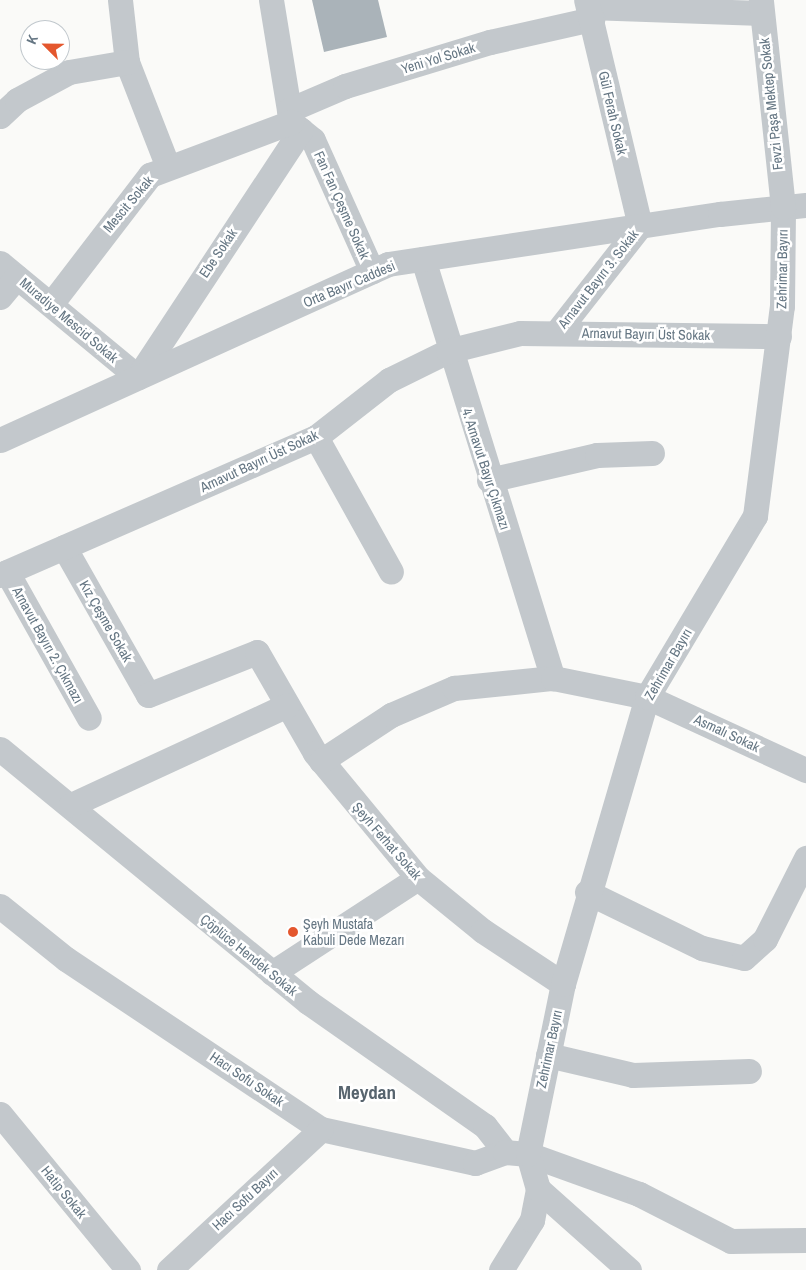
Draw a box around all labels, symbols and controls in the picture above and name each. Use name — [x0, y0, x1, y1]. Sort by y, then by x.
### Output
north arrow — [20, 20, 70, 70]
text: K — [22, 32, 42, 47]
street label: Fevzi Paşa Mektep Sokak — [756, 37, 786, 171]
street label: Yeni Yol Sokak — [399, 39, 477, 77]
street label: Gül Ferah Sokak — [595, 69, 631, 157]
street label: Fan Fan Çeşme Sokak — [311, 148, 373, 262]
street label: Mescit Sokak — [99, 172, 157, 236]
street label: Ebe Sokak — [196, 225, 240, 281]
street label: Arnavut Bayırı 3. Sokak — [554, 226, 642, 332]
street label: Zehrimar Bayırı — [773, 229, 791, 309]
street label: Orta Bayır Caddesi — [300, 257, 398, 311]
street label: Muradiye Mescid Sokak — [16, 274, 122, 366]
street label: Arnavut Bayırı Üst Sokak — [582, 324, 710, 344]
street label: 4. Arnavut Bayır Çıkmazı — [458, 406, 514, 532]
street label: Arnavut Bayırı Üst Sokak — [197, 426, 321, 496]
street label: Kız Çeşme Sokak — [76, 577, 136, 665]
street label: Arnavut Bayırı 2. Çıkmazı — [9, 584, 87, 706]
street label: Zehrimar Bayırı — [641, 625, 695, 703]
street label: Asmalı Sokak — [692, 711, 762, 755]
street label: Şeyh Ferhat Sokak — [349, 799, 425, 883]
street label: Çöplüce Hendek Sokak — [197, 911, 301, 999]
place label: Şeyh Mustafa Kabuli Dede Mezarı — [303, 916, 404, 949]
marker: Şeyh Mustafa Kabuli Dede Mezarı — [287, 926, 299, 938]
street label: Zehrimar Bayırı — [532, 1008, 566, 1090]
street label: Hacı Sofu Sokak — [207, 1048, 287, 1110]
district label: Meydan — [338, 1082, 396, 1104]
street label: Hatip Sokak — [38, 1162, 90, 1222]
street label: Hacı Sofu Bayırı — [209, 1164, 281, 1234]

